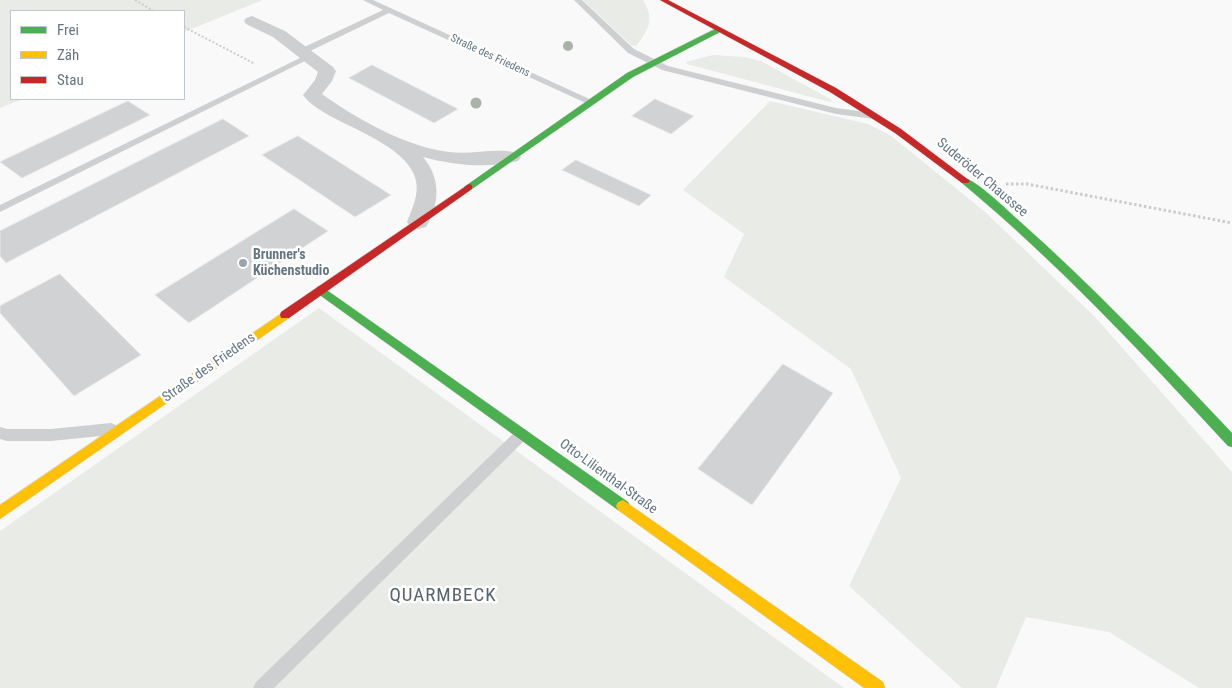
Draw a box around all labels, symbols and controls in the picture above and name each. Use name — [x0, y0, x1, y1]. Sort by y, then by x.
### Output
legend — [10, 10, 185, 100]
text: Frei — [57, 21, 79, 39]
street label: Straße des Friedens — [448, 32, 532, 80]
text: Zäh — [57, 46, 79, 64]
text: Stau — [57, 71, 84, 89]
street label: Suderöder Chaussee — [933, 135, 1031, 221]
place label: Brunner's Küchenstudio — [253, 247, 329, 280]
marker: Brunner's Küchenstudio — [237, 257, 249, 269]
street label: Straße des Friedens — [159, 330, 259, 406]
street label: Otto-Lilienthal-Straße — [556, 436, 660, 518]
district label: QUARMBECK — [388, 585, 498, 607]

